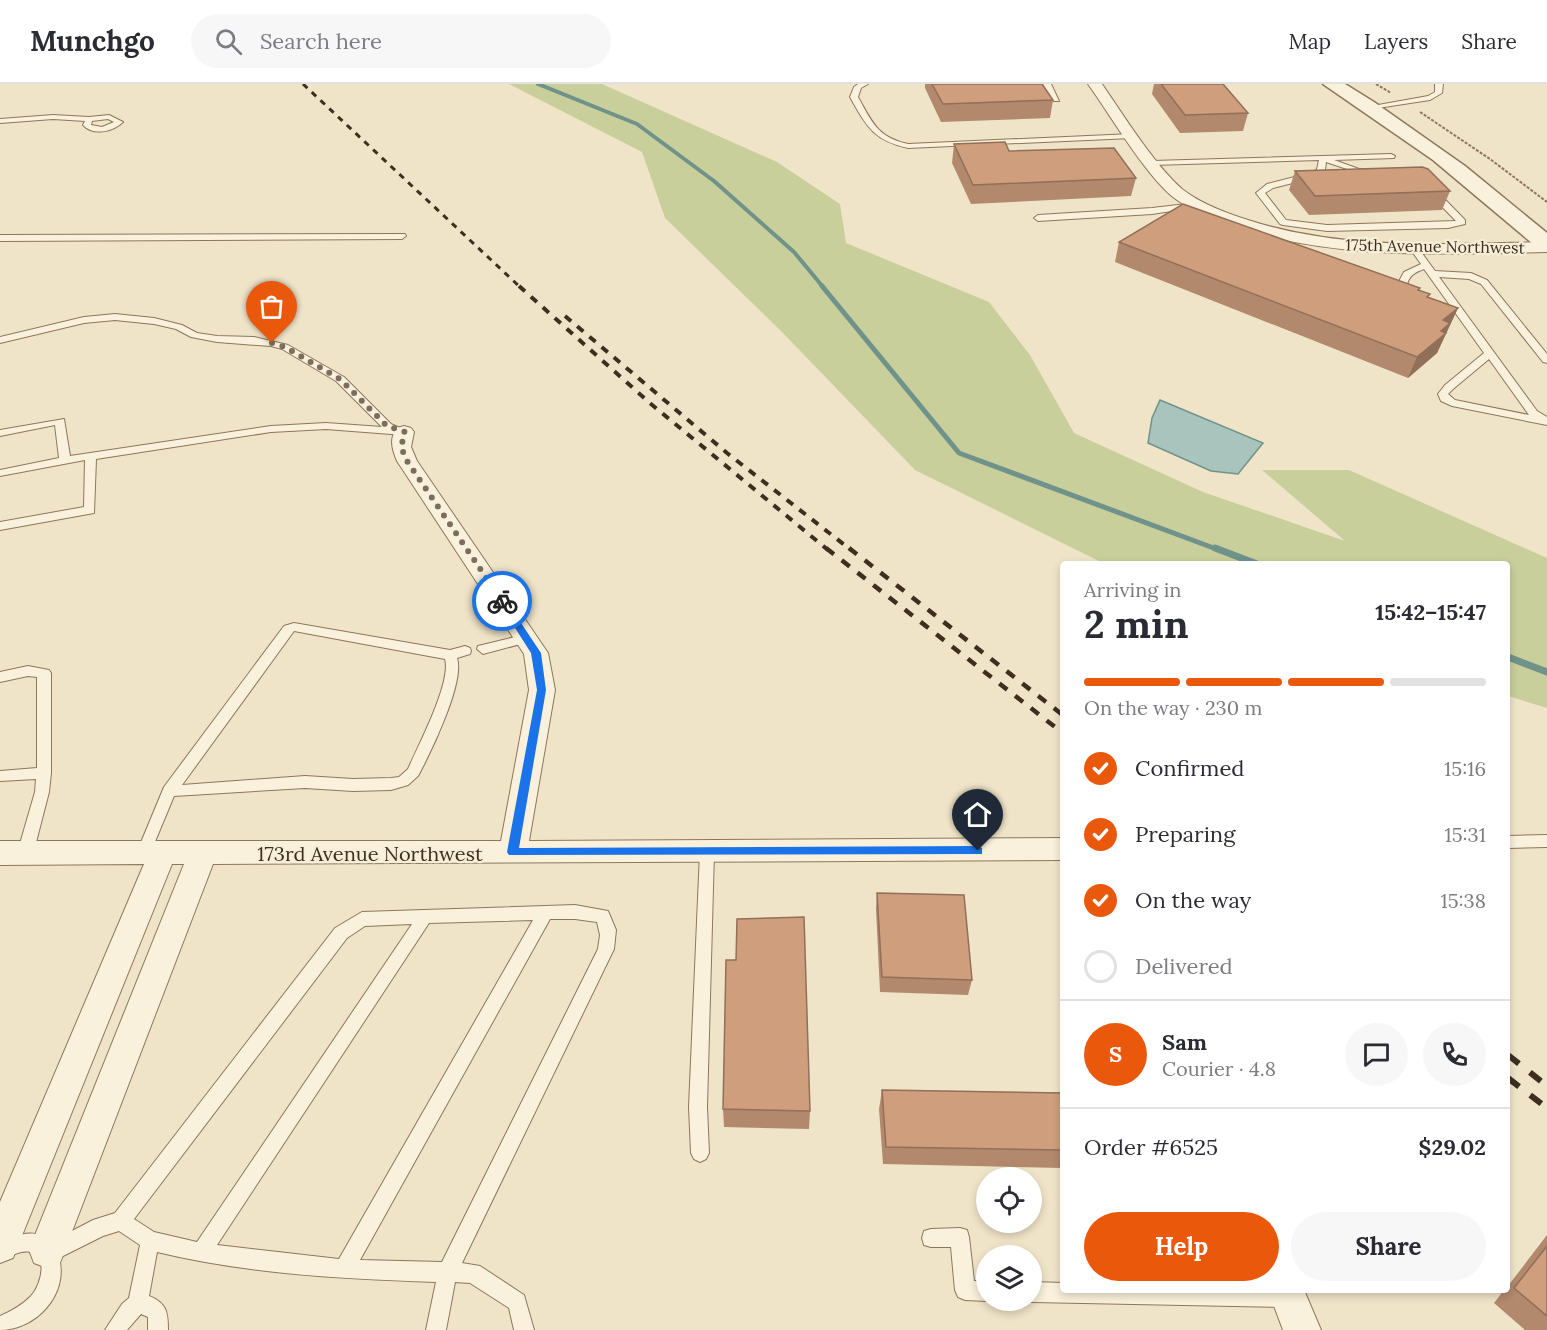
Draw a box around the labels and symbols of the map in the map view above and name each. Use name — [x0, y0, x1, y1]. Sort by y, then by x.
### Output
street label: 175th Avenue Northwest — [1345, 234, 1526, 258]
pin — [246, 281, 297, 343]
courier — [472, 571, 532, 631]
pin — [952, 789, 1003, 851]
street label: 173rd Avenue Northwest — [257, 841, 483, 866]

